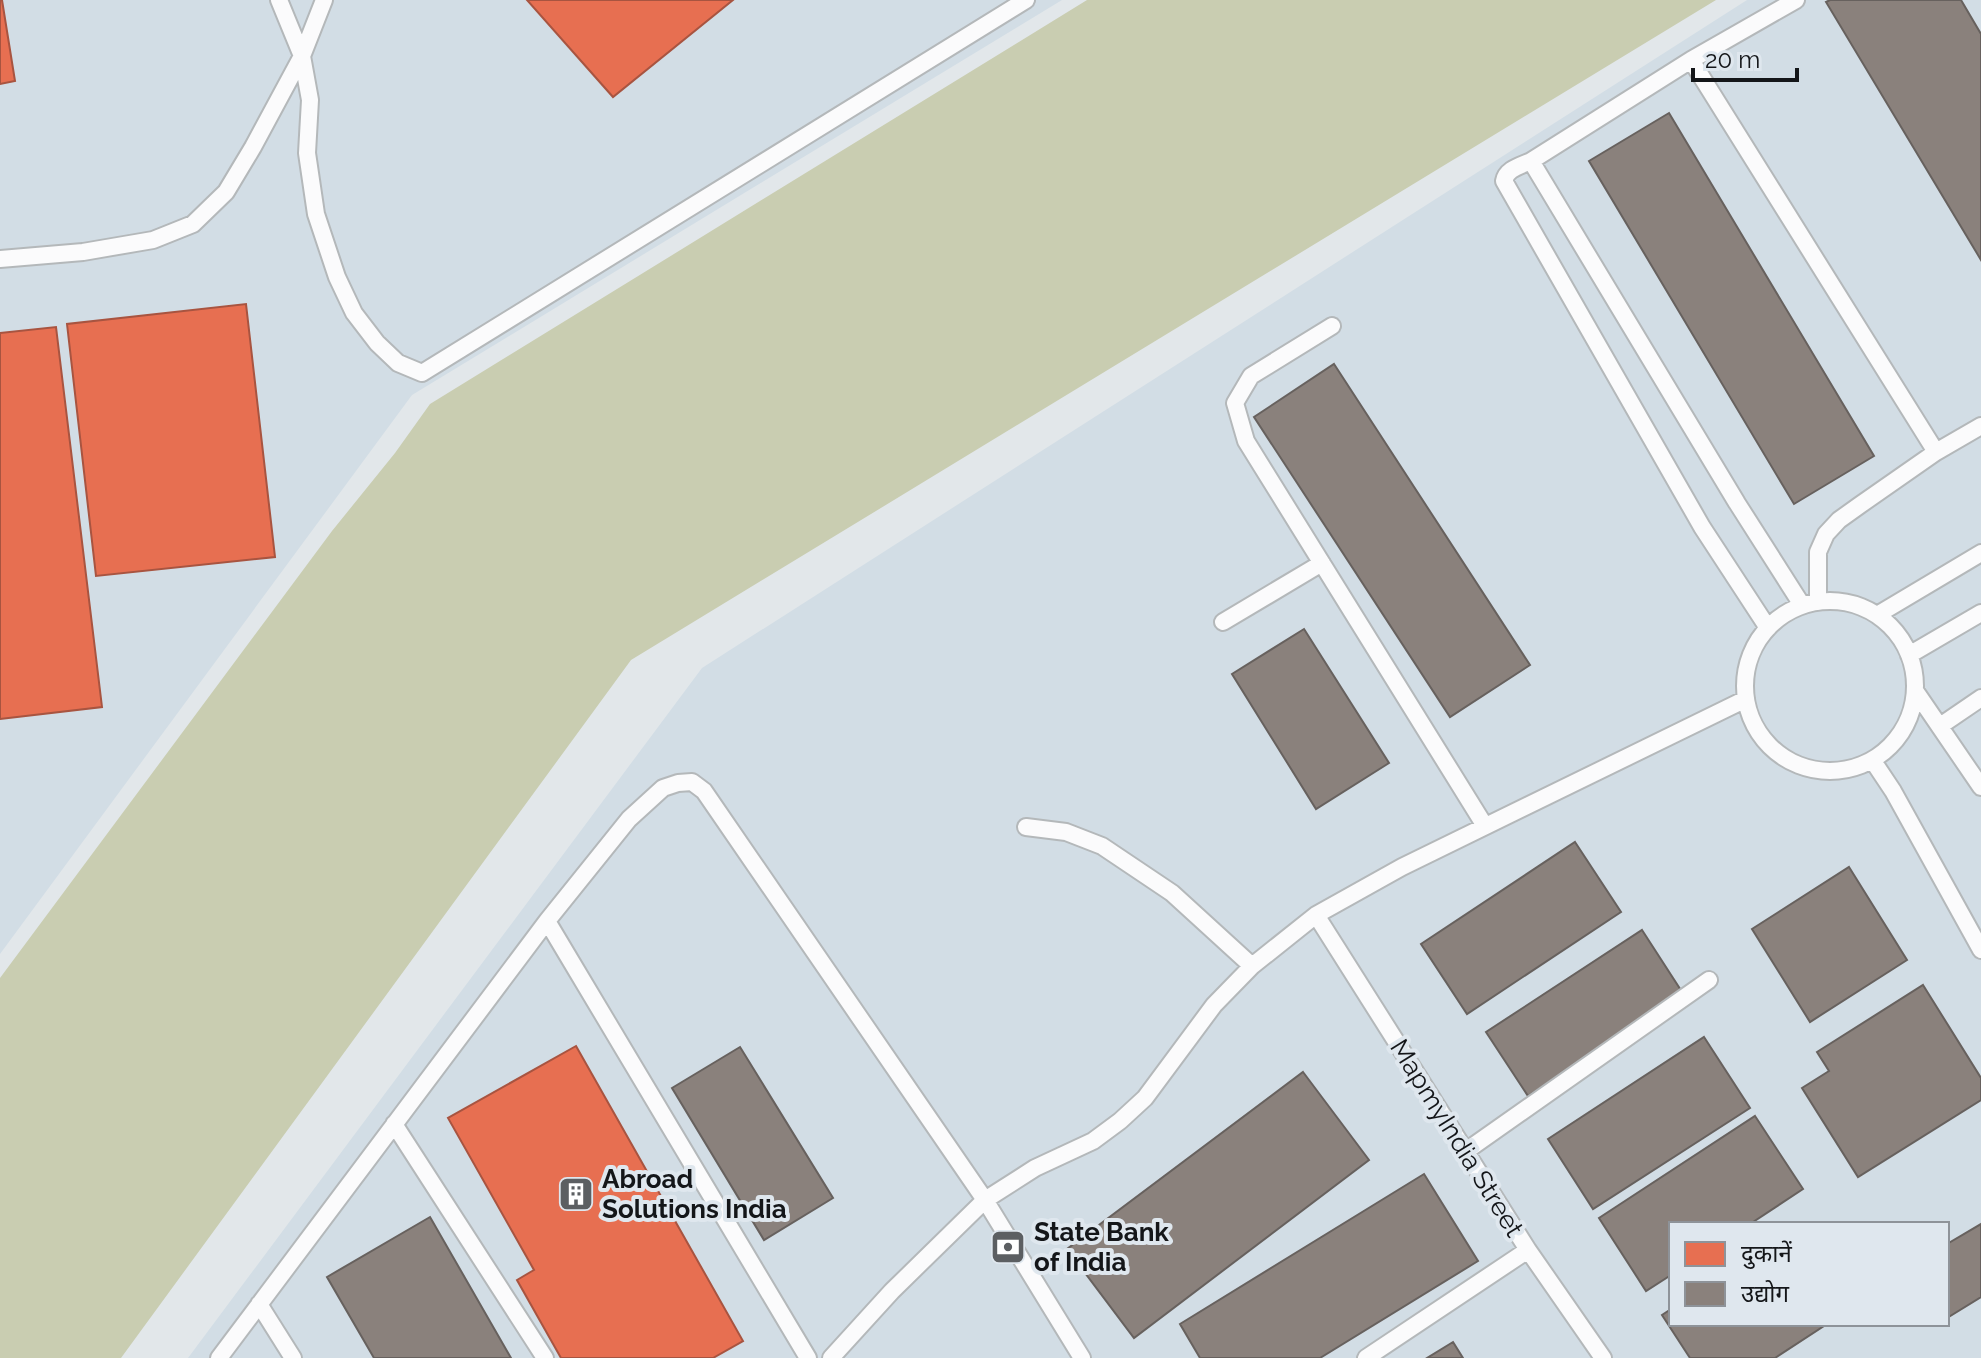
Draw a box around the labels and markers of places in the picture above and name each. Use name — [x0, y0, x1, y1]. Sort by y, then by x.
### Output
place label: Abroad Solutions India — [602, 1164, 787, 1224]
building icon: Abroad Solutions India — [557, 1175, 595, 1213]
place label: State Bank of India — [1034, 1217, 1169, 1277]
bank icon: State Bank of India — [989, 1228, 1027, 1266]

